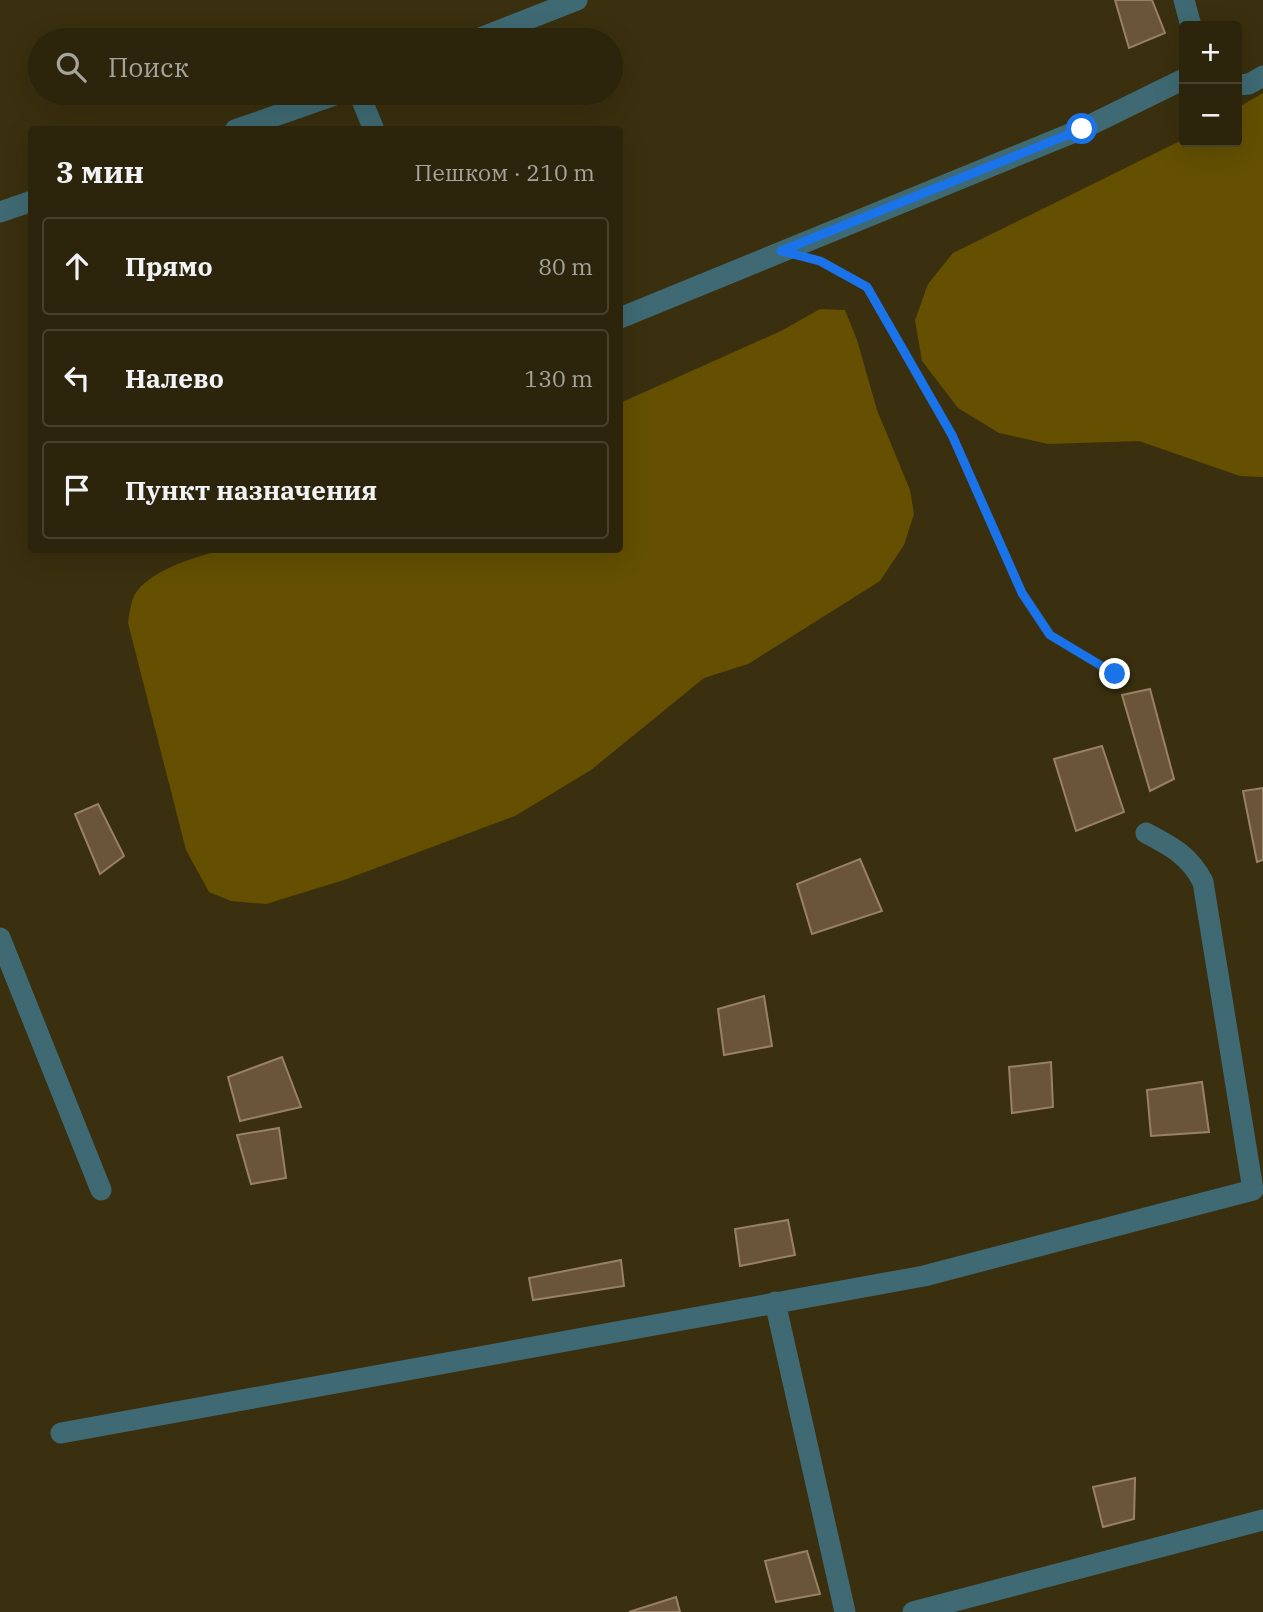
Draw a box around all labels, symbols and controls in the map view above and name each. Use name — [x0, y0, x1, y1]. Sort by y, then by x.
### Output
map controls — [1179, 21, 1242, 147]
button: + — [1179, 21, 1242, 84]
search box — [28, 28, 623, 105]
icon: search — [52, 48, 90, 86]
text: Поиск — [108, 50, 189, 84]
button: − — [1179, 84, 1242, 147]
route start — [1066, 113, 1097, 144]
text: 3 мин — [56, 152, 144, 191]
text: Пешком · 210 m — [414, 157, 595, 187]
icon: ahead — [58, 247, 96, 285]
text: Прямо — [125, 249, 213, 283]
text: 80 m — [538, 251, 593, 281]
icon: left — [58, 359, 96, 397]
text: Налево — [125, 361, 224, 395]
text: 130 m — [524, 363, 593, 393]
icon: arrive — [58, 471, 96, 509]
text: Пункт назначения — [125, 473, 377, 507]
route end — [1099, 658, 1130, 689]

